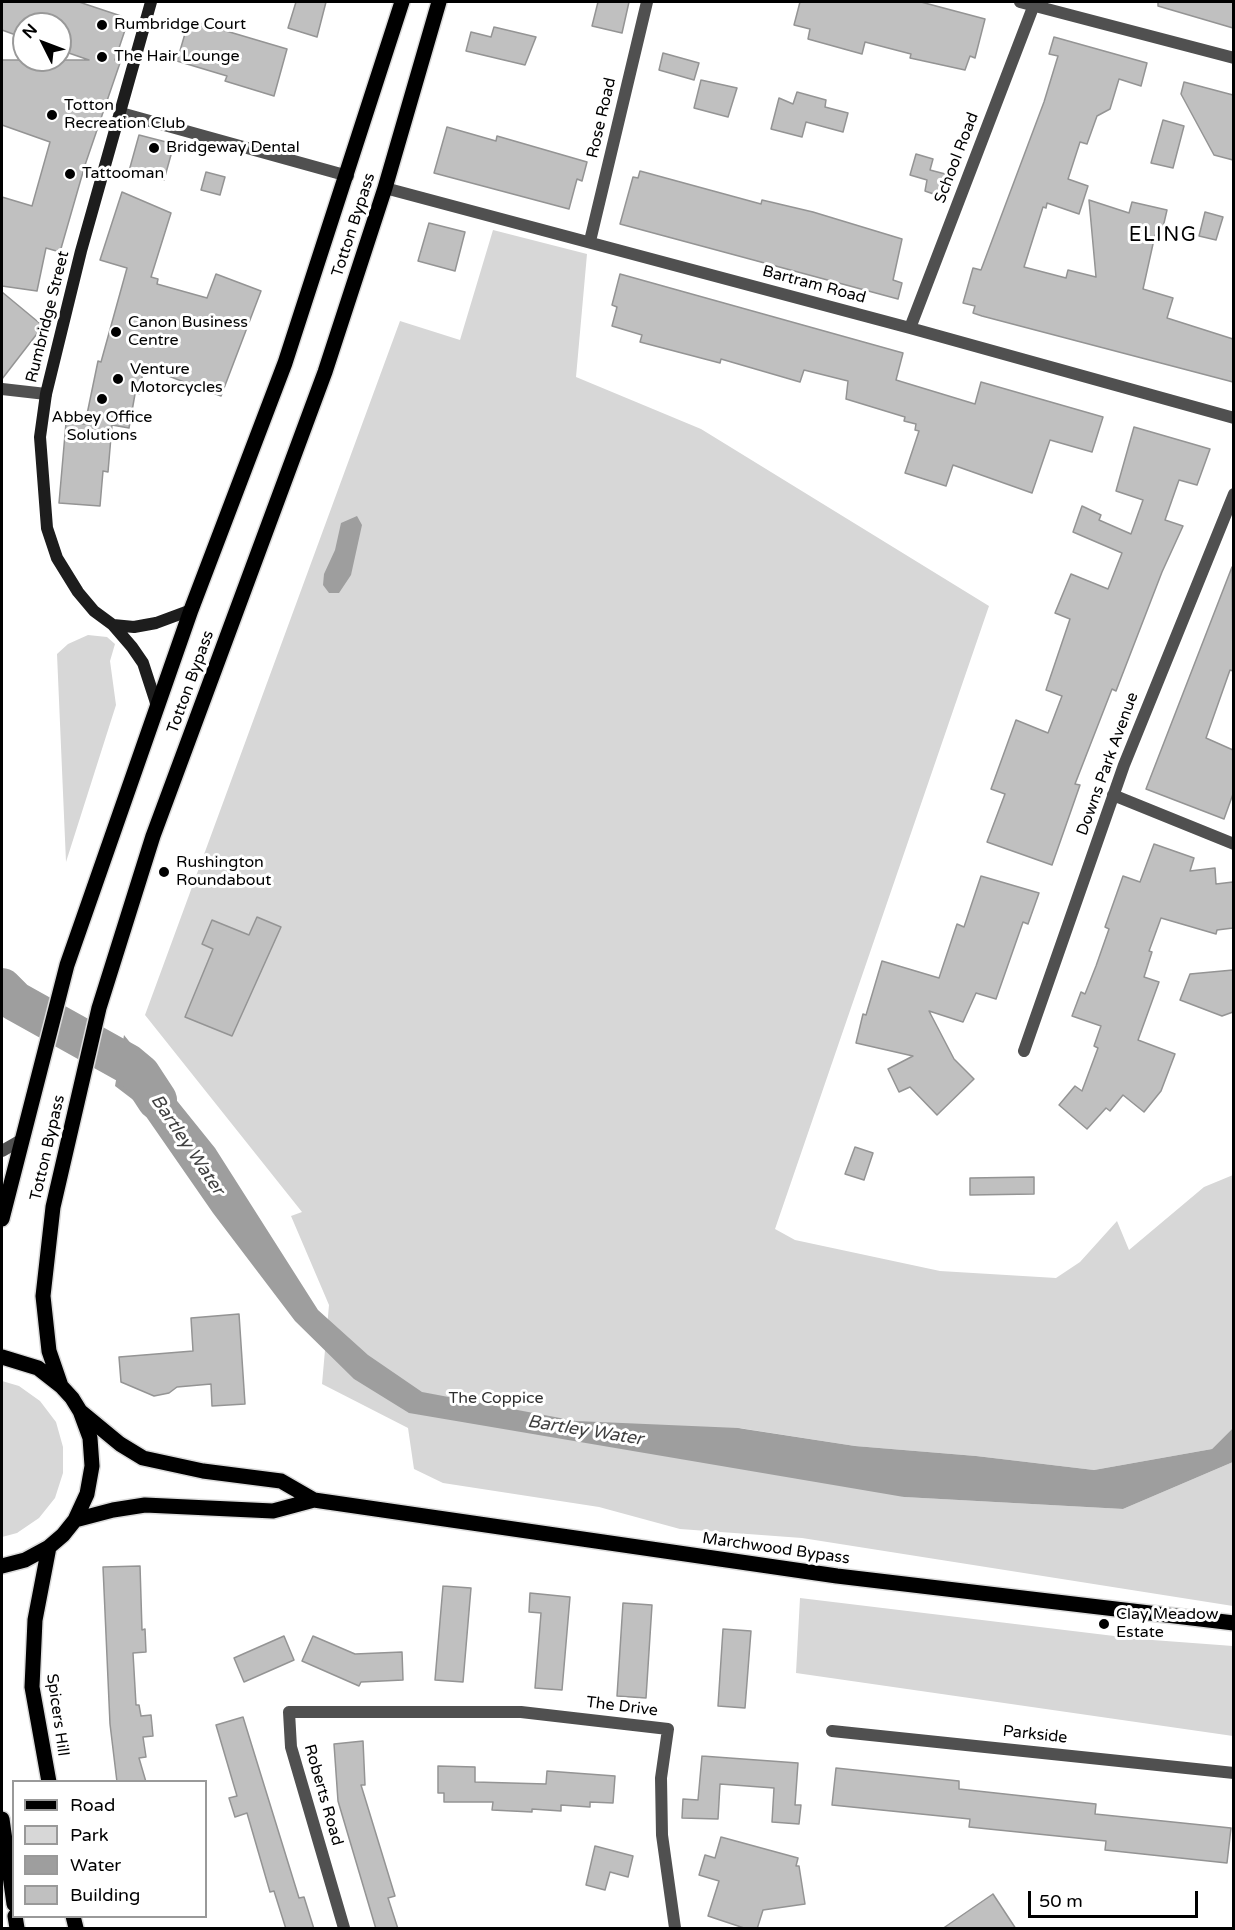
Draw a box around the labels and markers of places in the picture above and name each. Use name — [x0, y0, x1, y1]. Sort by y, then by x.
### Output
place label: Rumbridge Court — [114, 15, 246, 35]
marker: Rumbridge Court — [95, 18, 109, 32]
place label: The Hair Lounge — [114, 47, 240, 67]
marker: The Hair Lounge — [95, 50, 109, 64]
place label: Totton Recreation Club — [64, 96, 185, 134]
marker: Totton Recreation Club — [45, 108, 59, 122]
place label: Bridgeway Dental — [166, 138, 300, 158]
marker: Bridgeway Dental — [147, 141, 161, 155]
place label: Tattooman — [82, 164, 164, 184]
marker: Tattooman — [63, 167, 77, 181]
place label: Canon Business Centre — [128, 313, 248, 351]
marker: Canon Business Centre — [109, 325, 123, 339]
place label: Venture Motorcycles — [130, 360, 223, 398]
marker: Venture Motorcycles — [111, 372, 125, 386]
marker: Abbey Office Solutions — [95, 392, 109, 406]
place label: Abbey Office Solutions — [52, 408, 152, 446]
place label: Rushington Roundabout — [176, 853, 271, 891]
marker: Rushington Roundabout — [157, 865, 171, 879]
place label: Clay Meadow Estate — [1116, 1605, 1218, 1643]
marker: Clay Meadow Estate — [1097, 1617, 1111, 1631]

